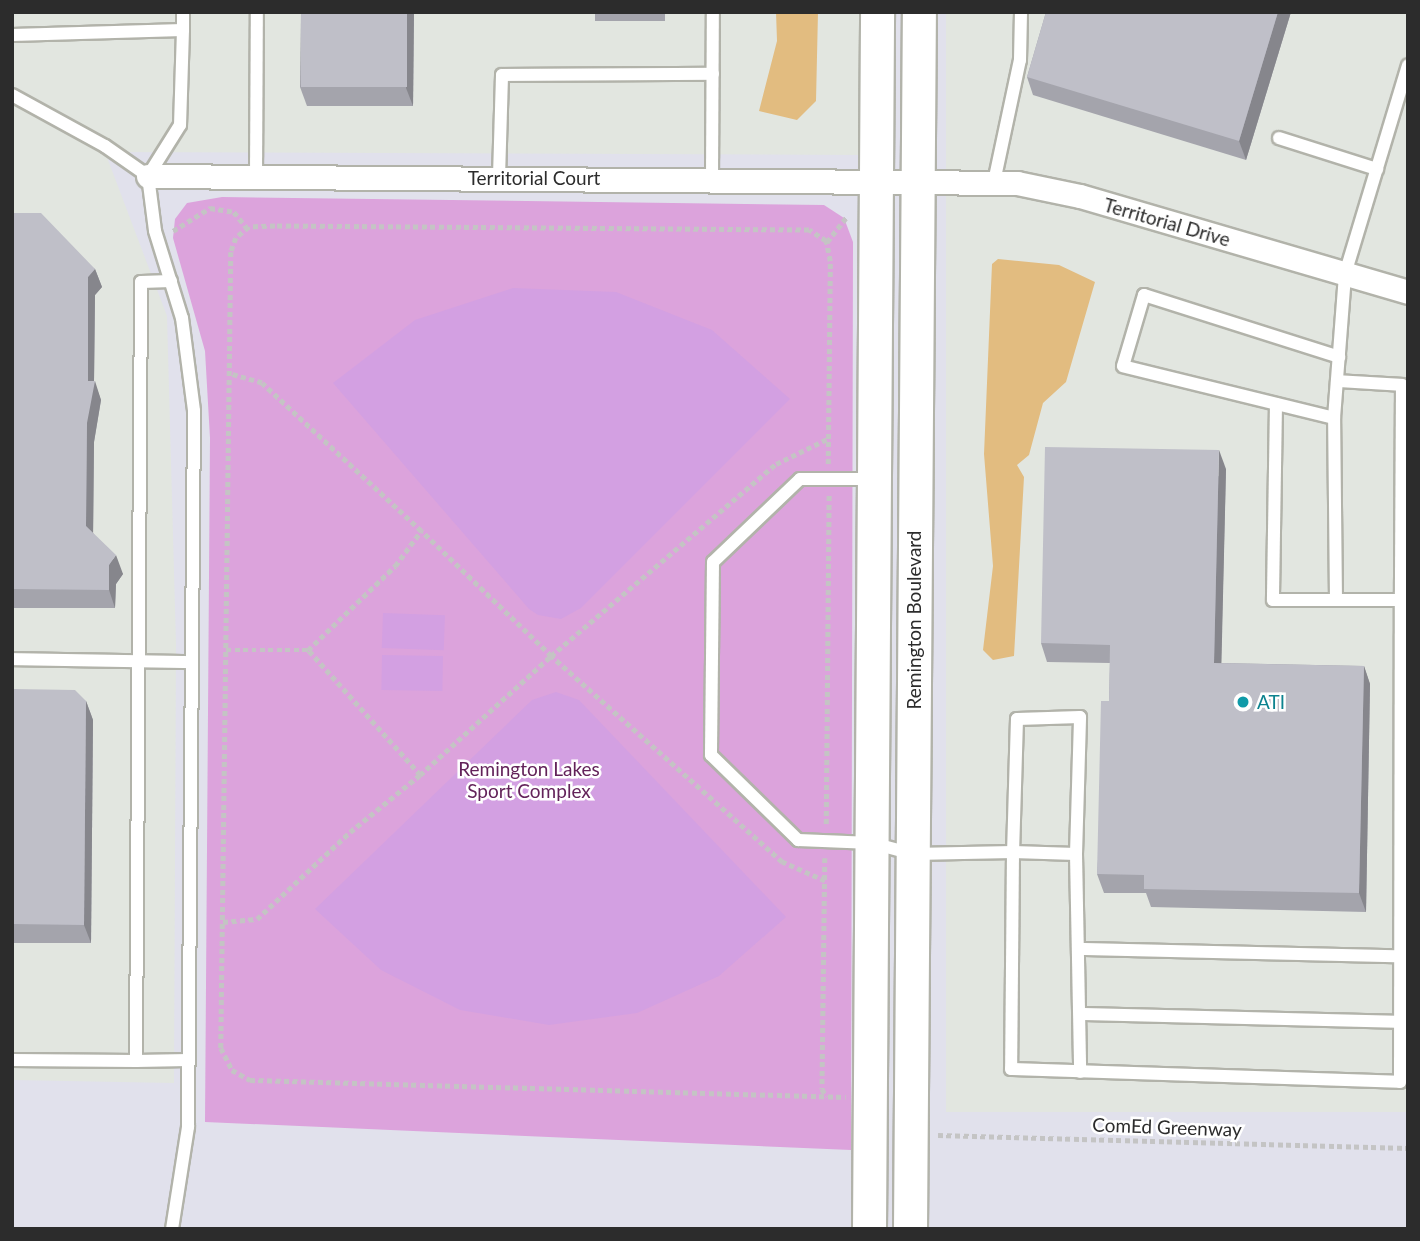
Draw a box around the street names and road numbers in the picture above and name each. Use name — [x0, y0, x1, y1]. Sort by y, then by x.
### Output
street label: Territorial Court — [468, 167, 600, 189]
street label: Territorial Drive — [1101, 193, 1233, 251]
street label: Remington Boulevard — [903, 530, 925, 710]
street label: ComEd Greenway — [1092, 1113, 1242, 1141]

